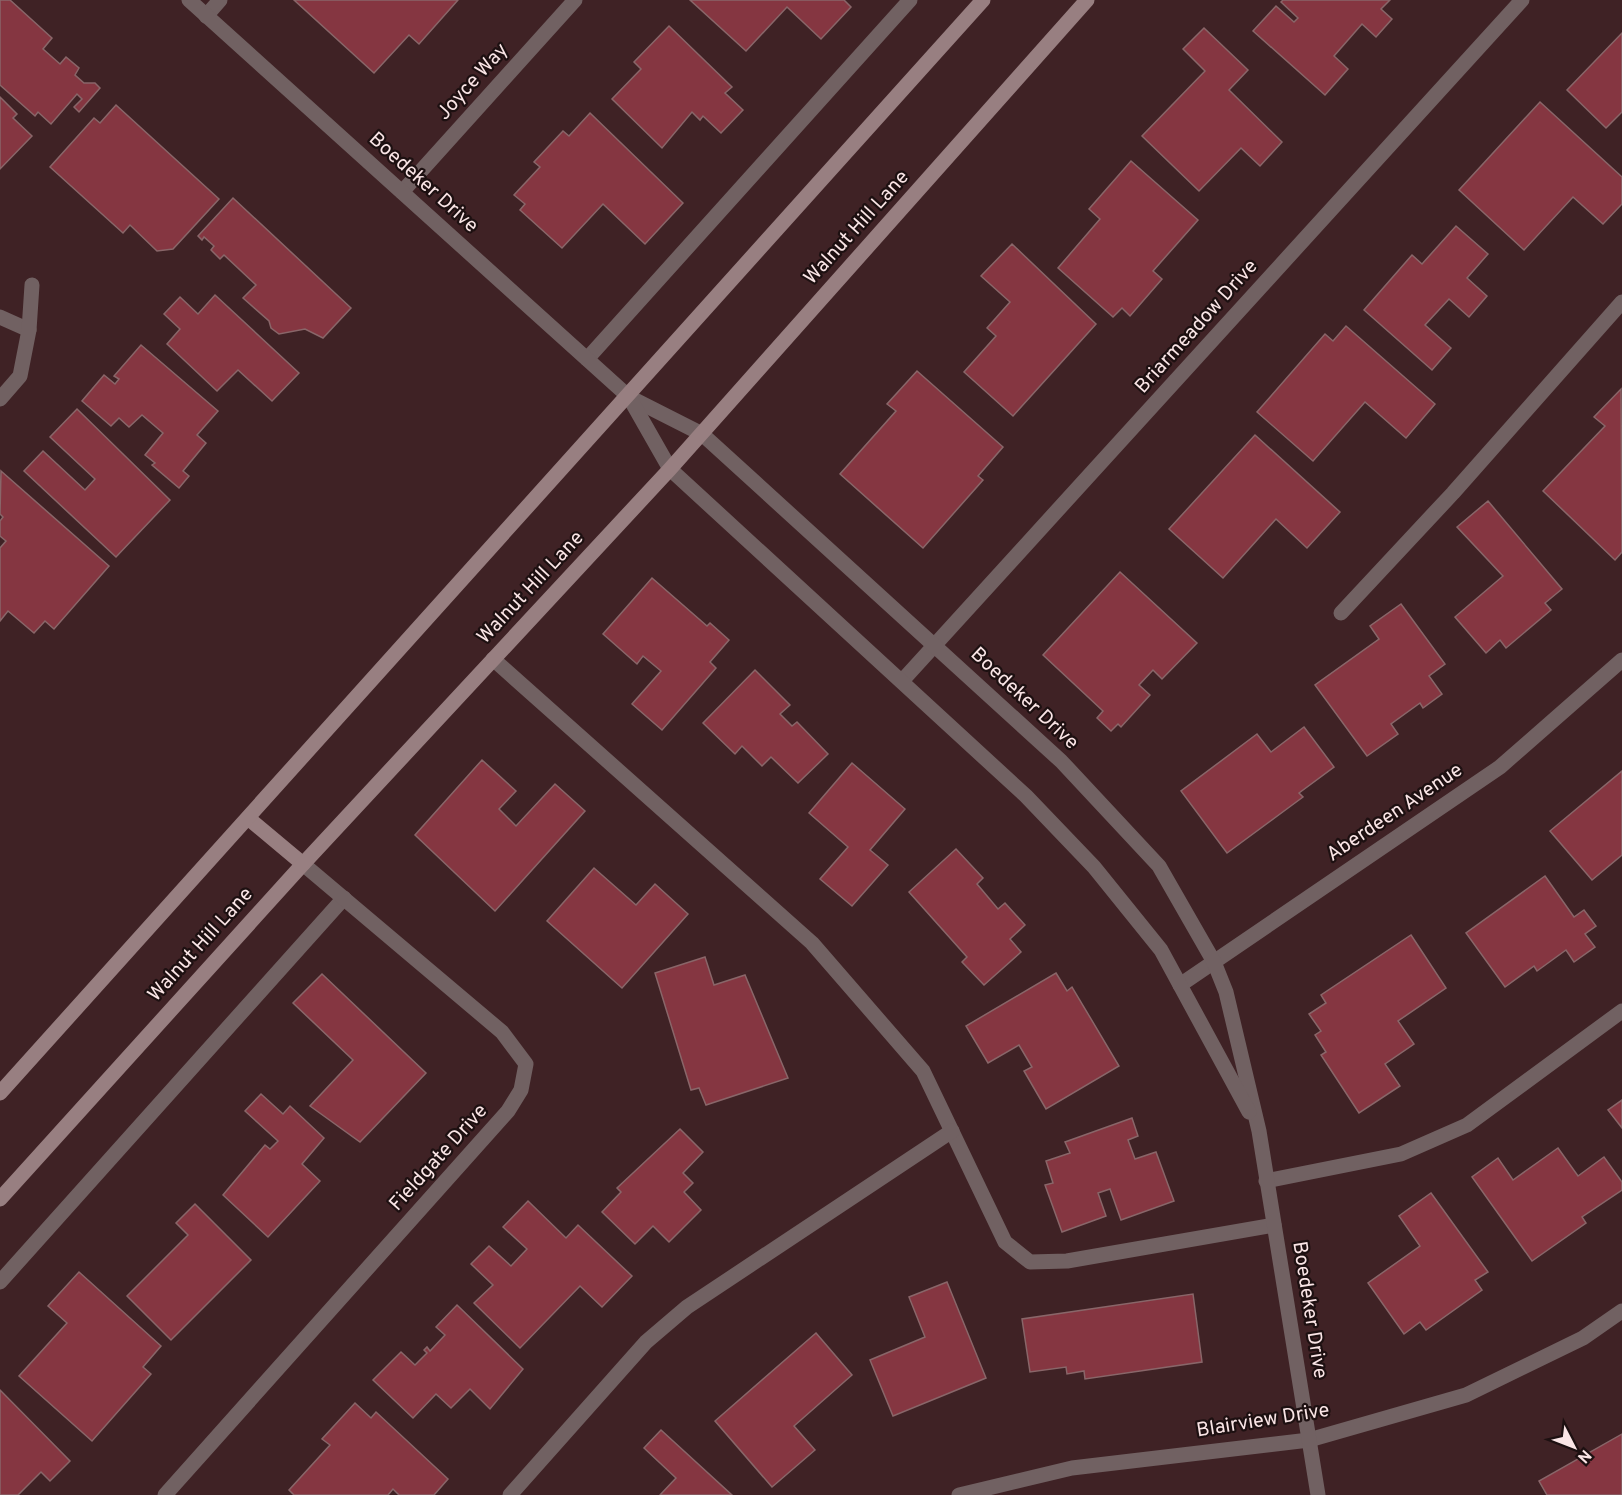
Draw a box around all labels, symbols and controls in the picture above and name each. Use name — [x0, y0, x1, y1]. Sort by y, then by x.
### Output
street label: Joyce Way — [432, 38, 514, 126]
street label: Boedeker Drive — [363, 127, 483, 239]
street label: Walnut Hill Lane — [799, 165, 915, 291]
street label: Briarmeadow Drive — [1130, 255, 1264, 399]
street label: Walnut Hill Lane — [472, 526, 590, 650]
street label: Boedeker Drive — [964, 642, 1084, 756]
street label: Aberdeen Avenue — [1322, 758, 1468, 868]
street label: Walnut Hill Lane — [143, 882, 259, 1008]
street label: Fieldgate Drive — [384, 1099, 494, 1217]
street label: Boedeker Drive — [1285, 1239, 1333, 1381]
street label: Blairview Drive — [1195, 1398, 1331, 1444]
north arrow — [1544, 1417, 1604, 1477]
text: N — [1572, 1445, 1595, 1467]

